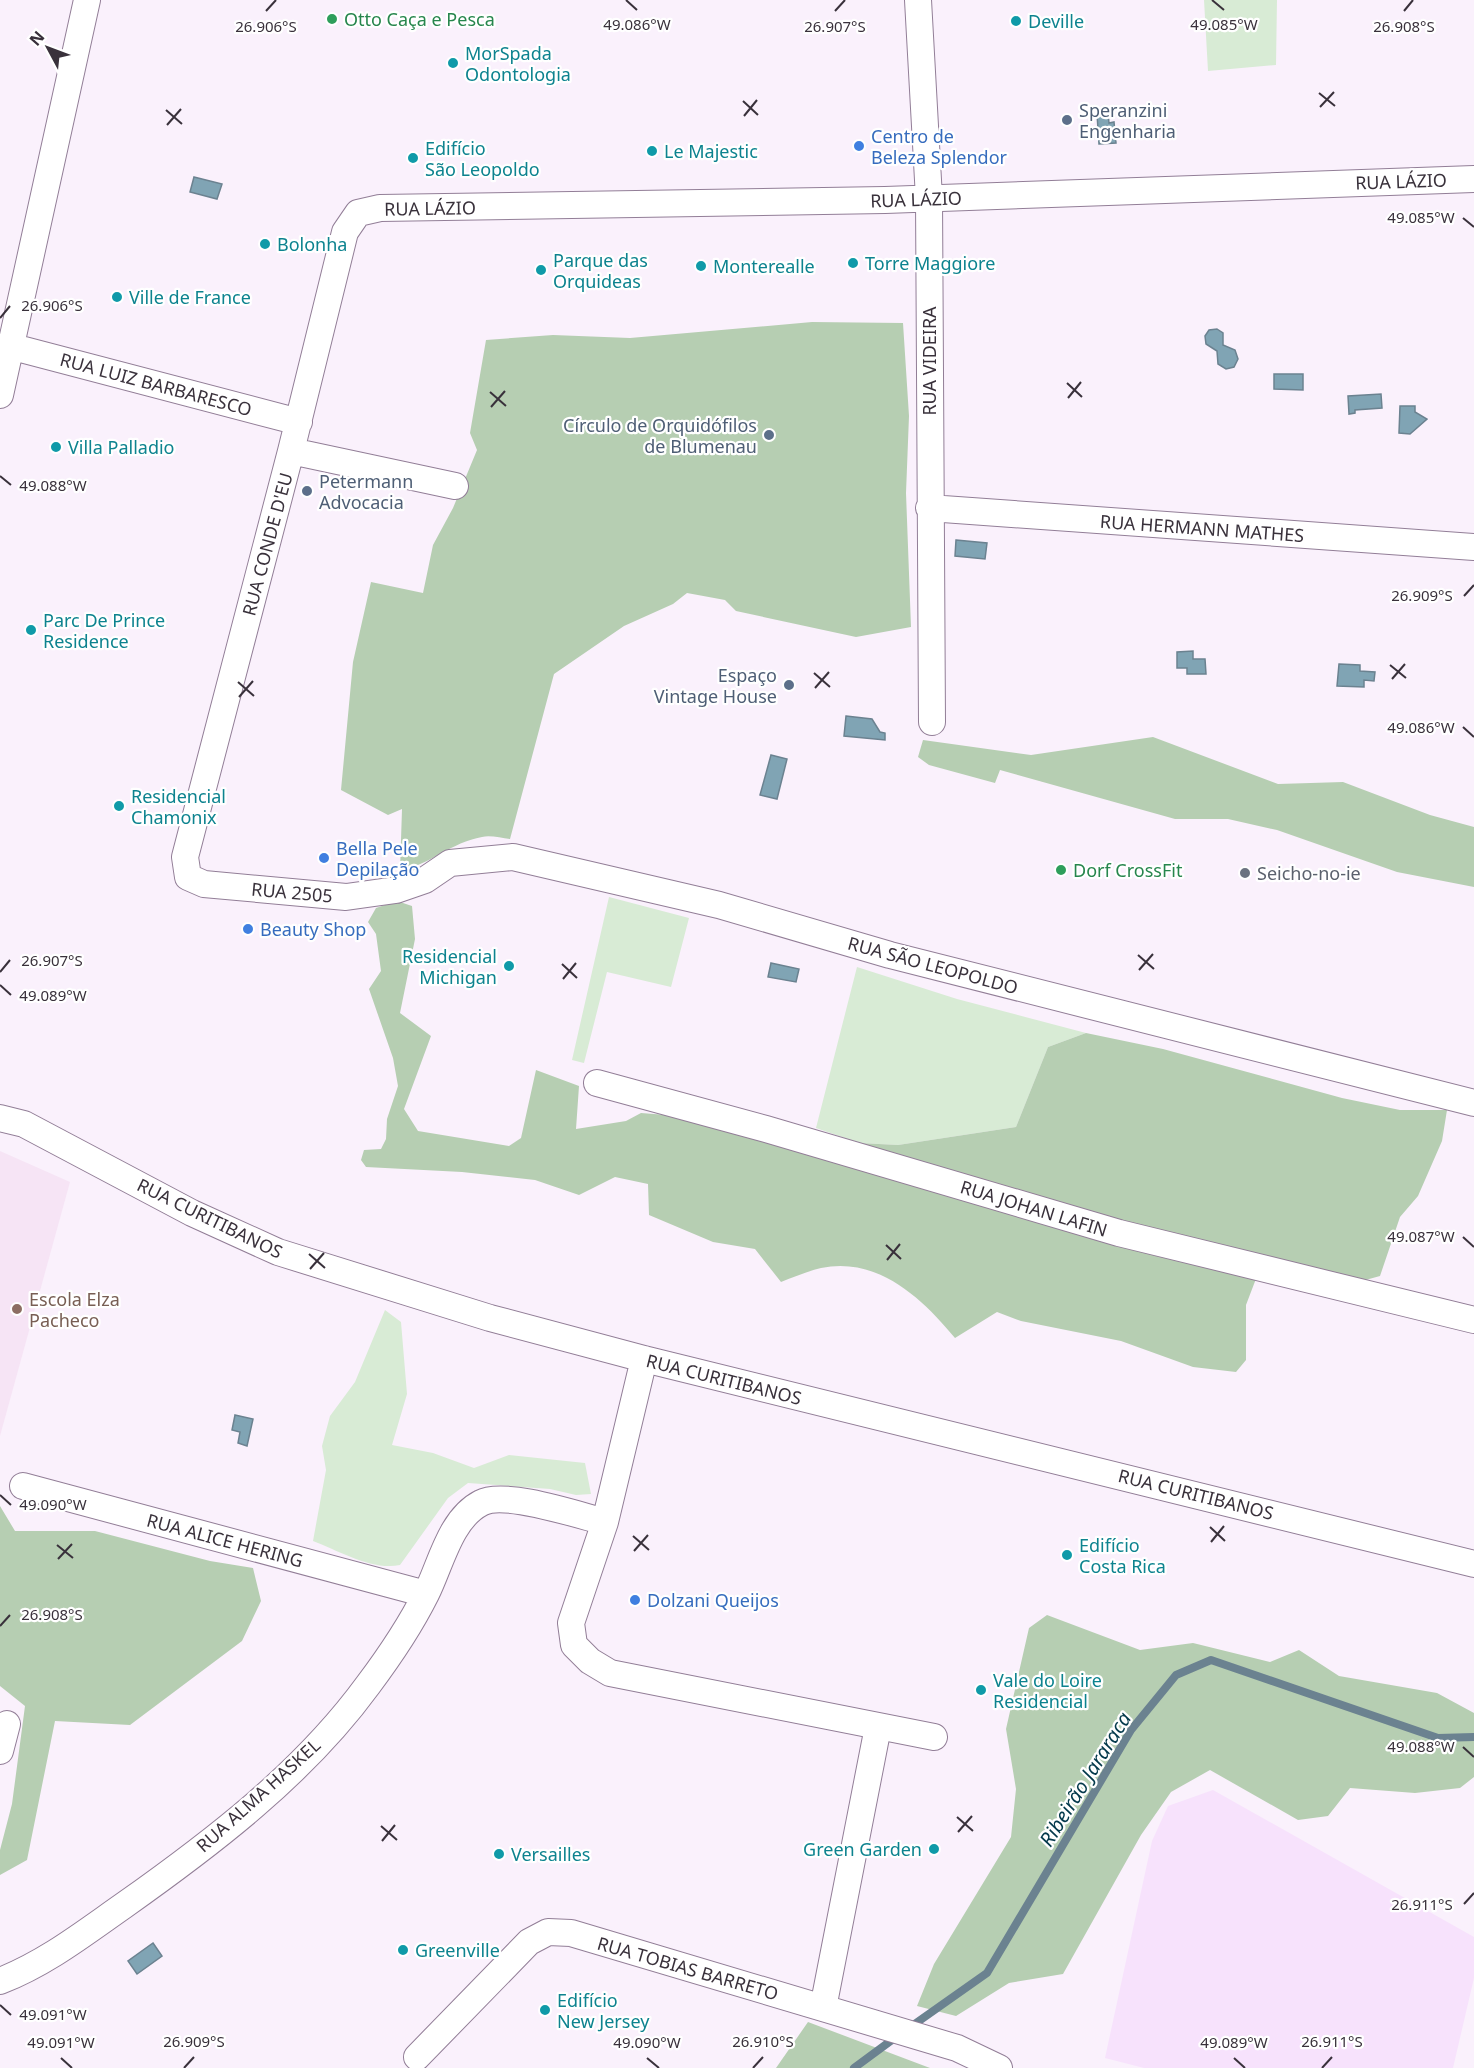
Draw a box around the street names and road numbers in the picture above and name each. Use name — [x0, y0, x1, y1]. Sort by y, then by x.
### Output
street label: RUA LÁZIO — [1355, 167, 1447, 195]
street label: RUA LÁZIO — [870, 185, 962, 213]
street label: RUA LÁZIO — [384, 195, 476, 221]
street label: RUA VIDEIRA — [917, 306, 941, 416]
street label: RUA LUIZ BARBARESCO — [57, 347, 255, 421]
street label: RUA CONDE D'EU — [236, 470, 298, 618]
street label: RUA HERMANN MATHES — [1099, 509, 1305, 547]
street label: RUA 2505 — [250, 876, 334, 908]
street label: RUA SÃO LEOPOLDO — [845, 931, 1021, 999]
street label: RUA CURITIBANOS — [133, 1172, 287, 1264]
street label: RUA JOHAN LAFIN — [958, 1174, 1110, 1242]
street label: RUA CURITIBANOS — [644, 1348, 804, 1410]
street label: RUA CURITIBANOS — [1116, 1463, 1276, 1525]
street label: RUA ALICE HERING — [144, 1508, 306, 1572]
street label: RUA ALMA HASKEL — [191, 1733, 325, 1857]
street label: RUA TOBIAS BARRETO — [595, 1931, 781, 2005]

